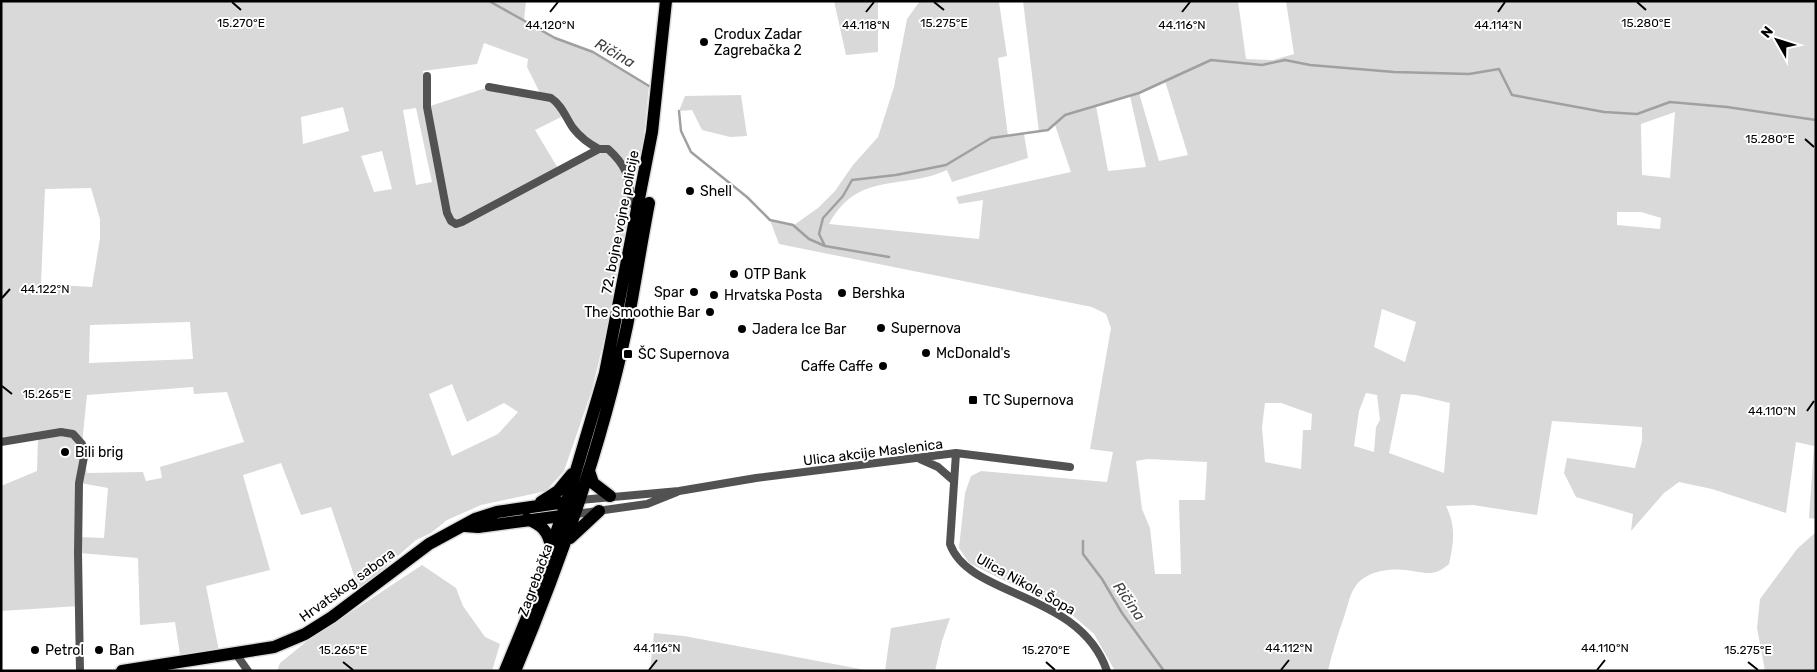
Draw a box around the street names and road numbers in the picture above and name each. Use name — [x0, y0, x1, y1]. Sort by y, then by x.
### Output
street label: 72. bojne vojne policije — [598, 149, 643, 295]
street label: Ulica akcije Maslenica — [802, 435, 944, 470]
street label: Zagrebačka — [514, 542, 556, 619]
street label: Hrvatskog sabora — [296, 545, 398, 626]
street label: Ulica Nikole Šopa — [973, 549, 1079, 619]

